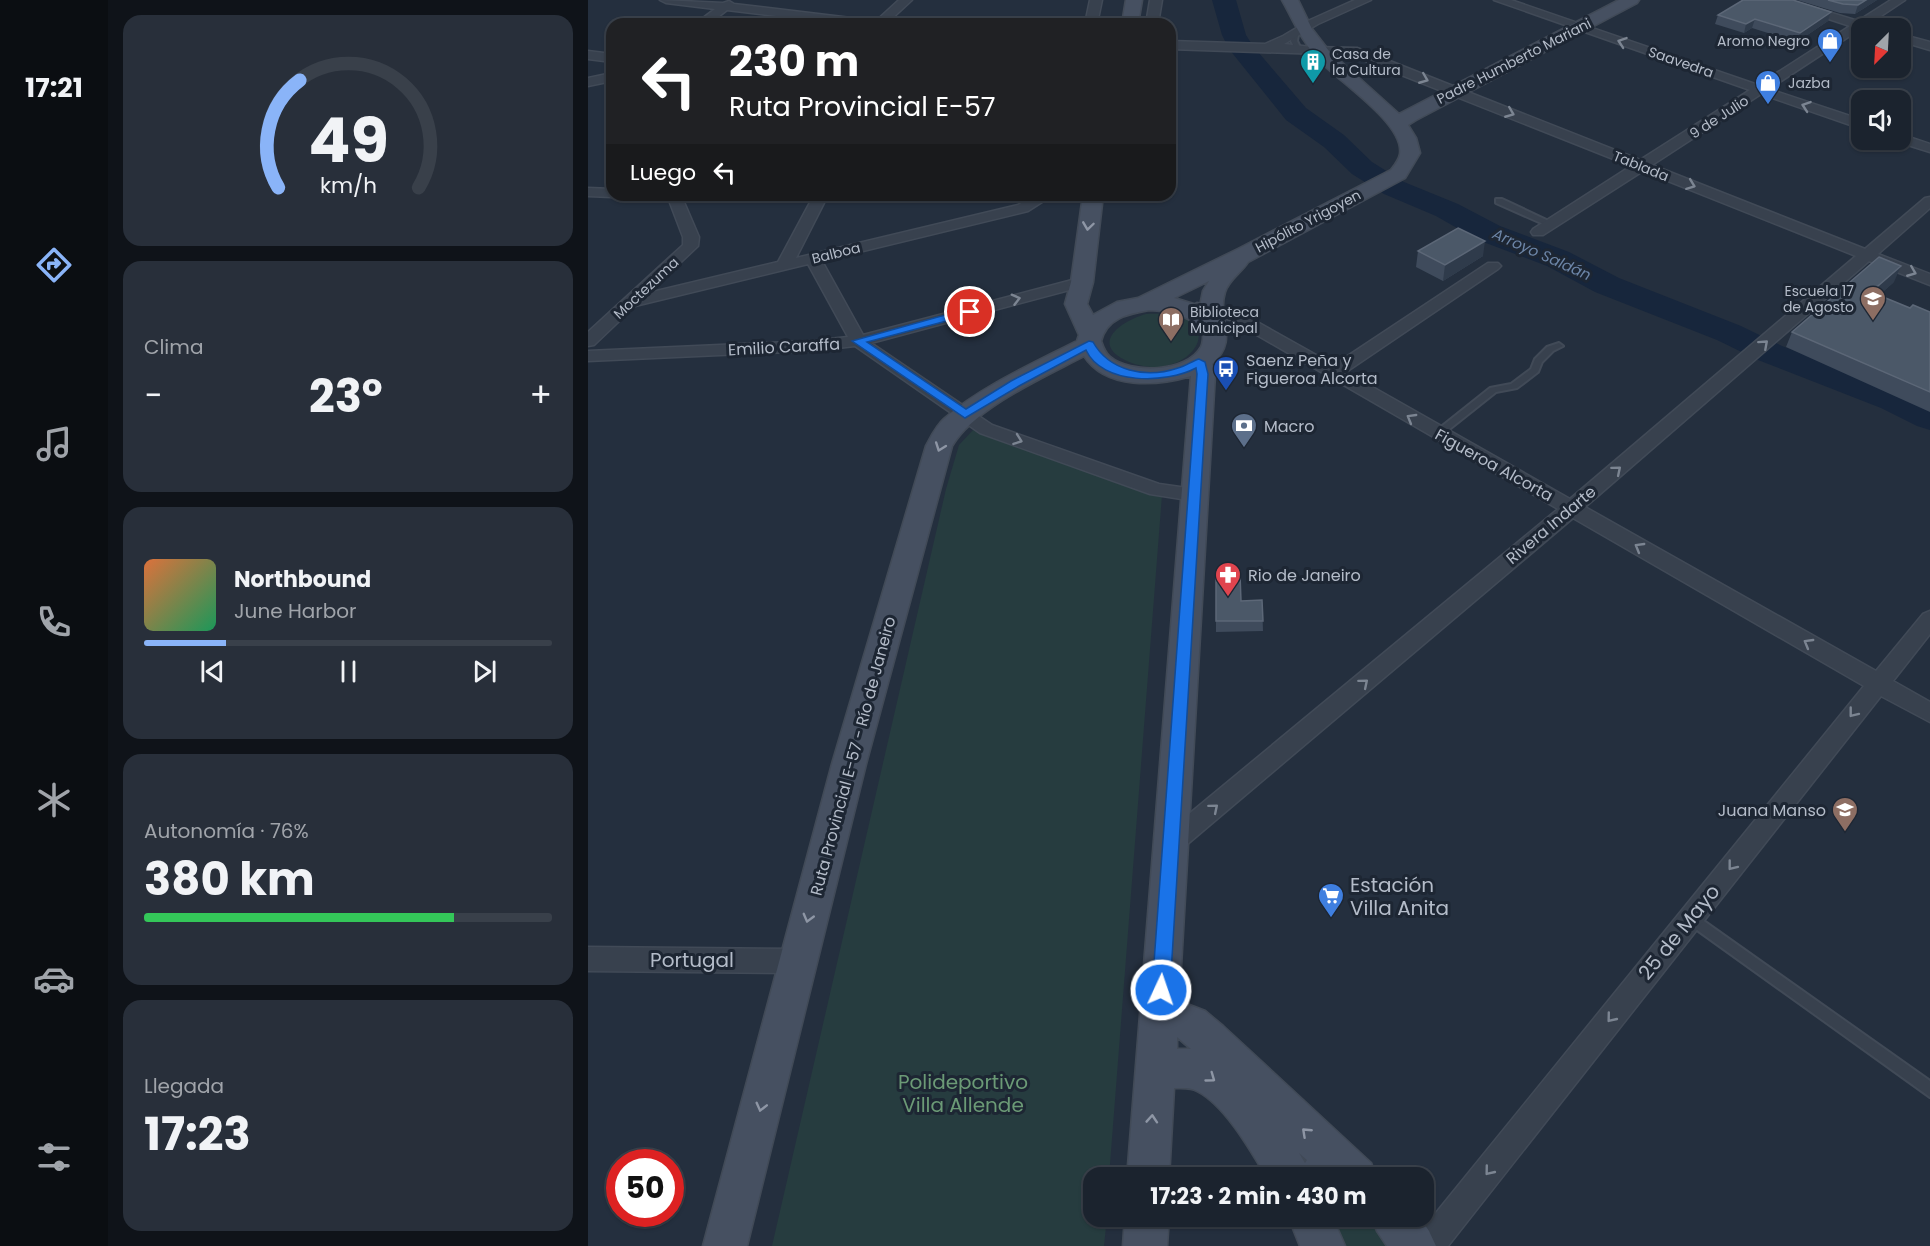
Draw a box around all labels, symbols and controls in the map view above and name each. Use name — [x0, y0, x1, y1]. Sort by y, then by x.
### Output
street label: Padre Humberto Mariani — [1433, 13, 1595, 109]
north arrow — [1851, 18, 1911, 78]
map controls — [1851, 18, 1911, 150]
shop icon: Aromo Negro — [1815, 26, 1845, 64]
place label: Aromo Negro — [1717, 31, 1810, 51]
text: 230 m — [729, 32, 859, 91]
one-way arrow — [1617, 37, 1628, 49]
icon: left — [630, 42, 708, 120]
street label: Saavedra — [1646, 42, 1716, 82]
place label: Casa de la Cultura — [1332, 44, 1401, 80]
building icon: Casa de la Cultura — [1298, 47, 1328, 85]
shop icon: Jazba — [1753, 68, 1783, 106]
text: 17:21 — [25, 69, 83, 106]
one-way arrow — [1417, 72, 1428, 84]
place label: Jazba — [1788, 73, 1830, 93]
text: Ruta Provincial E-57 — [729, 88, 996, 125]
street label: 9 de Julio — [1686, 90, 1752, 144]
button: sound — [1851, 90, 1911, 150]
text: 49 — [308, 96, 388, 184]
one-way arrow — [1801, 100, 1812, 113]
one-way arrow — [1504, 106, 1515, 118]
street label: Tablada — [1610, 146, 1672, 186]
icon: left — [708, 156, 741, 189]
text: Luego — [630, 157, 696, 188]
text: km/h — [319, 170, 377, 201]
one-way arrow — [1685, 178, 1696, 191]
street label: Hipólito Yrigoyen — [1252, 185, 1364, 257]
one-way arrow — [1083, 222, 1095, 231]
water label: Arroyo Saldán — [1488, 222, 1595, 285]
street label: Balboa — [810, 237, 862, 269]
icon: directions — [33, 244, 75, 286]
street label: Moctezuma — [609, 253, 683, 323]
one-way arrow — [1905, 265, 1916, 277]
place label: Escuela 17 de Agosto — [1783, 281, 1854, 317]
school or university icon: Escuela 17 de Agosto — [1858, 284, 1888, 322]
pin — [944, 286, 995, 337]
one-way arrow — [1011, 294, 1021, 307]
icon: arrive — [953, 295, 986, 328]
place label: Biblioteca Municipal — [1190, 302, 1259, 338]
library icon: Biblioteca Municipal — [1156, 305, 1186, 343]
text: Clima — [144, 333, 203, 361]
street label: Emilio Caraffa — [727, 333, 841, 361]
one-way arrow — [1757, 340, 1768, 351]
place label: Saenz Peña y Figueroa Alcorta — [1246, 349, 1378, 390]
bus stop icon: Saenz Peña y Figueroa Alcorta — [1211, 354, 1241, 392]
text: 23° — [309, 365, 383, 428]
text: − — [144, 372, 162, 419]
text: + — [529, 372, 552, 419]
bank icon: Macro — [1229, 411, 1259, 449]
one-way arrow — [1407, 414, 1417, 425]
place label: Macro — [1264, 415, 1315, 438]
icon: music — [33, 423, 75, 465]
street label: Figueroa Alcorta — [1431, 423, 1557, 507]
one-way arrow — [1012, 433, 1023, 445]
one-way arrow — [934, 441, 947, 452]
one-way arrow — [1610, 467, 1621, 478]
street label: Rivera Indarte — [1501, 480, 1601, 570]
one-way arrow — [1635, 542, 1645, 554]
pharmacy icon: Rio de Janeiro — [1213, 560, 1243, 598]
text: Northbound — [234, 564, 371, 595]
place label: Rio de Janeiro — [1248, 564, 1361, 587]
text: June Harbor — [234, 597, 357, 625]
icon: phone — [33, 601, 75, 643]
street label: Ruta Provincial E-57 - Río de Janeiro — [805, 614, 901, 898]
one-way arrow — [1804, 639, 1814, 650]
icon: previous — [196, 655, 229, 688]
icon: pause — [332, 655, 365, 688]
icon: next — [468, 655, 501, 688]
one-way arrow — [1357, 679, 1368, 690]
one-way arrow — [1850, 706, 1861, 717]
icon: climate — [33, 779, 75, 821]
school or university icon: Juana Manso — [1830, 795, 1860, 833]
place label: Juana Manso — [1718, 799, 1826, 822]
one-way arrow — [1207, 804, 1218, 815]
text: Autonomía · 76% — [144, 817, 309, 845]
text: 380 km — [144, 848, 315, 911]
one-way arrow — [1729, 859, 1740, 870]
place label: Estación Villa Anita — [1350, 871, 1449, 922]
street label: 25 de Mayo — [1632, 878, 1726, 986]
supermarket icon: Estación Villa Anita — [1316, 881, 1346, 919]
one-way arrow — [803, 913, 816, 923]
street label: Portugal — [650, 946, 734, 974]
icon: car — [33, 958, 75, 1000]
position arrow — [1129, 958, 1193, 1022]
one-way arrow — [1607, 1012, 1618, 1023]
park label: Polideportivo Villa Allende — [898, 1068, 1028, 1119]
one-way arrow — [1205, 1071, 1216, 1082]
text: Llegada — [144, 1072, 224, 1100]
one-way arrow — [755, 1102, 768, 1112]
text: 17:23 — [144, 1103, 251, 1166]
one-way arrow — [1146, 1115, 1159, 1124]
one-way arrow — [1302, 1128, 1313, 1139]
icon: filters — [33, 1136, 75, 1178]
speed limit sign: 50 — [606, 1149, 684, 1227]
one-way arrow — [1485, 1164, 1496, 1175]
text: 17:23 · 2 min · 430 m — [1150, 1181, 1367, 1212]

